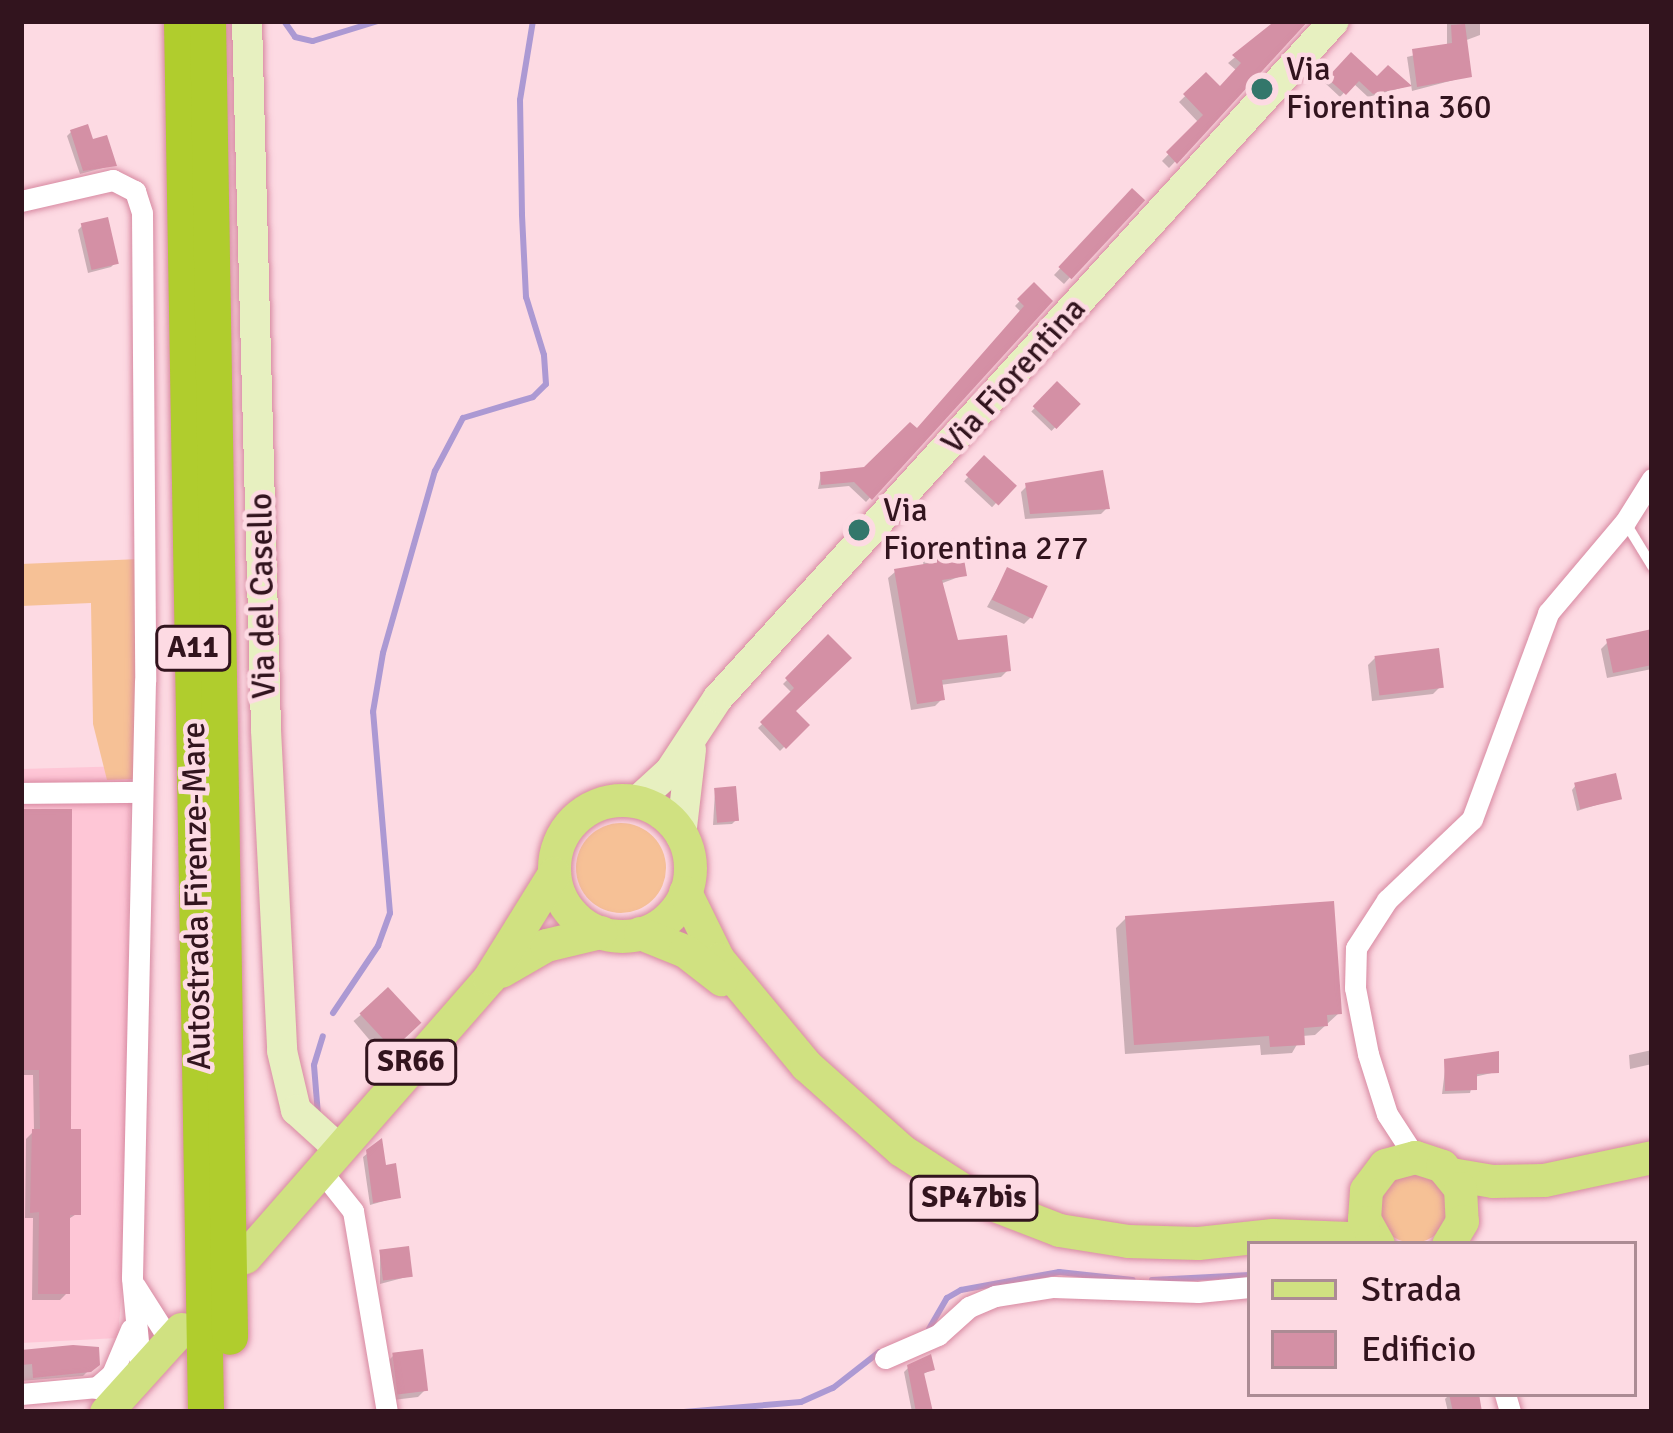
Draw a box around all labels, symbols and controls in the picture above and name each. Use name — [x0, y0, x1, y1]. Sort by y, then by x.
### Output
place label: Via Fiorentina 360 — [1286, 50, 1492, 128]
marker: Via Fiorentina 360 — [1249, 76, 1275, 102]
street label: Via Fiorentina — [933, 290, 1095, 462]
place label: Via Fiorentina 277 — [883, 491, 1089, 569]
street label: Via del Casello — [241, 493, 285, 699]
marker: Via Fiorentina 277 — [846, 517, 872, 543]
road number: A11 — [154, 624, 232, 672]
street label: Autostrada Firenze-Mare — [174, 722, 220, 1070]
road number: SR66 — [363, 1038, 459, 1086]
road number: SP47bis — [908, 1174, 1040, 1222]
legend — [1247, 1241, 1637, 1397]
text: Strada — [1361, 1267, 1462, 1312]
text: Edificio — [1361, 1327, 1476, 1372]

